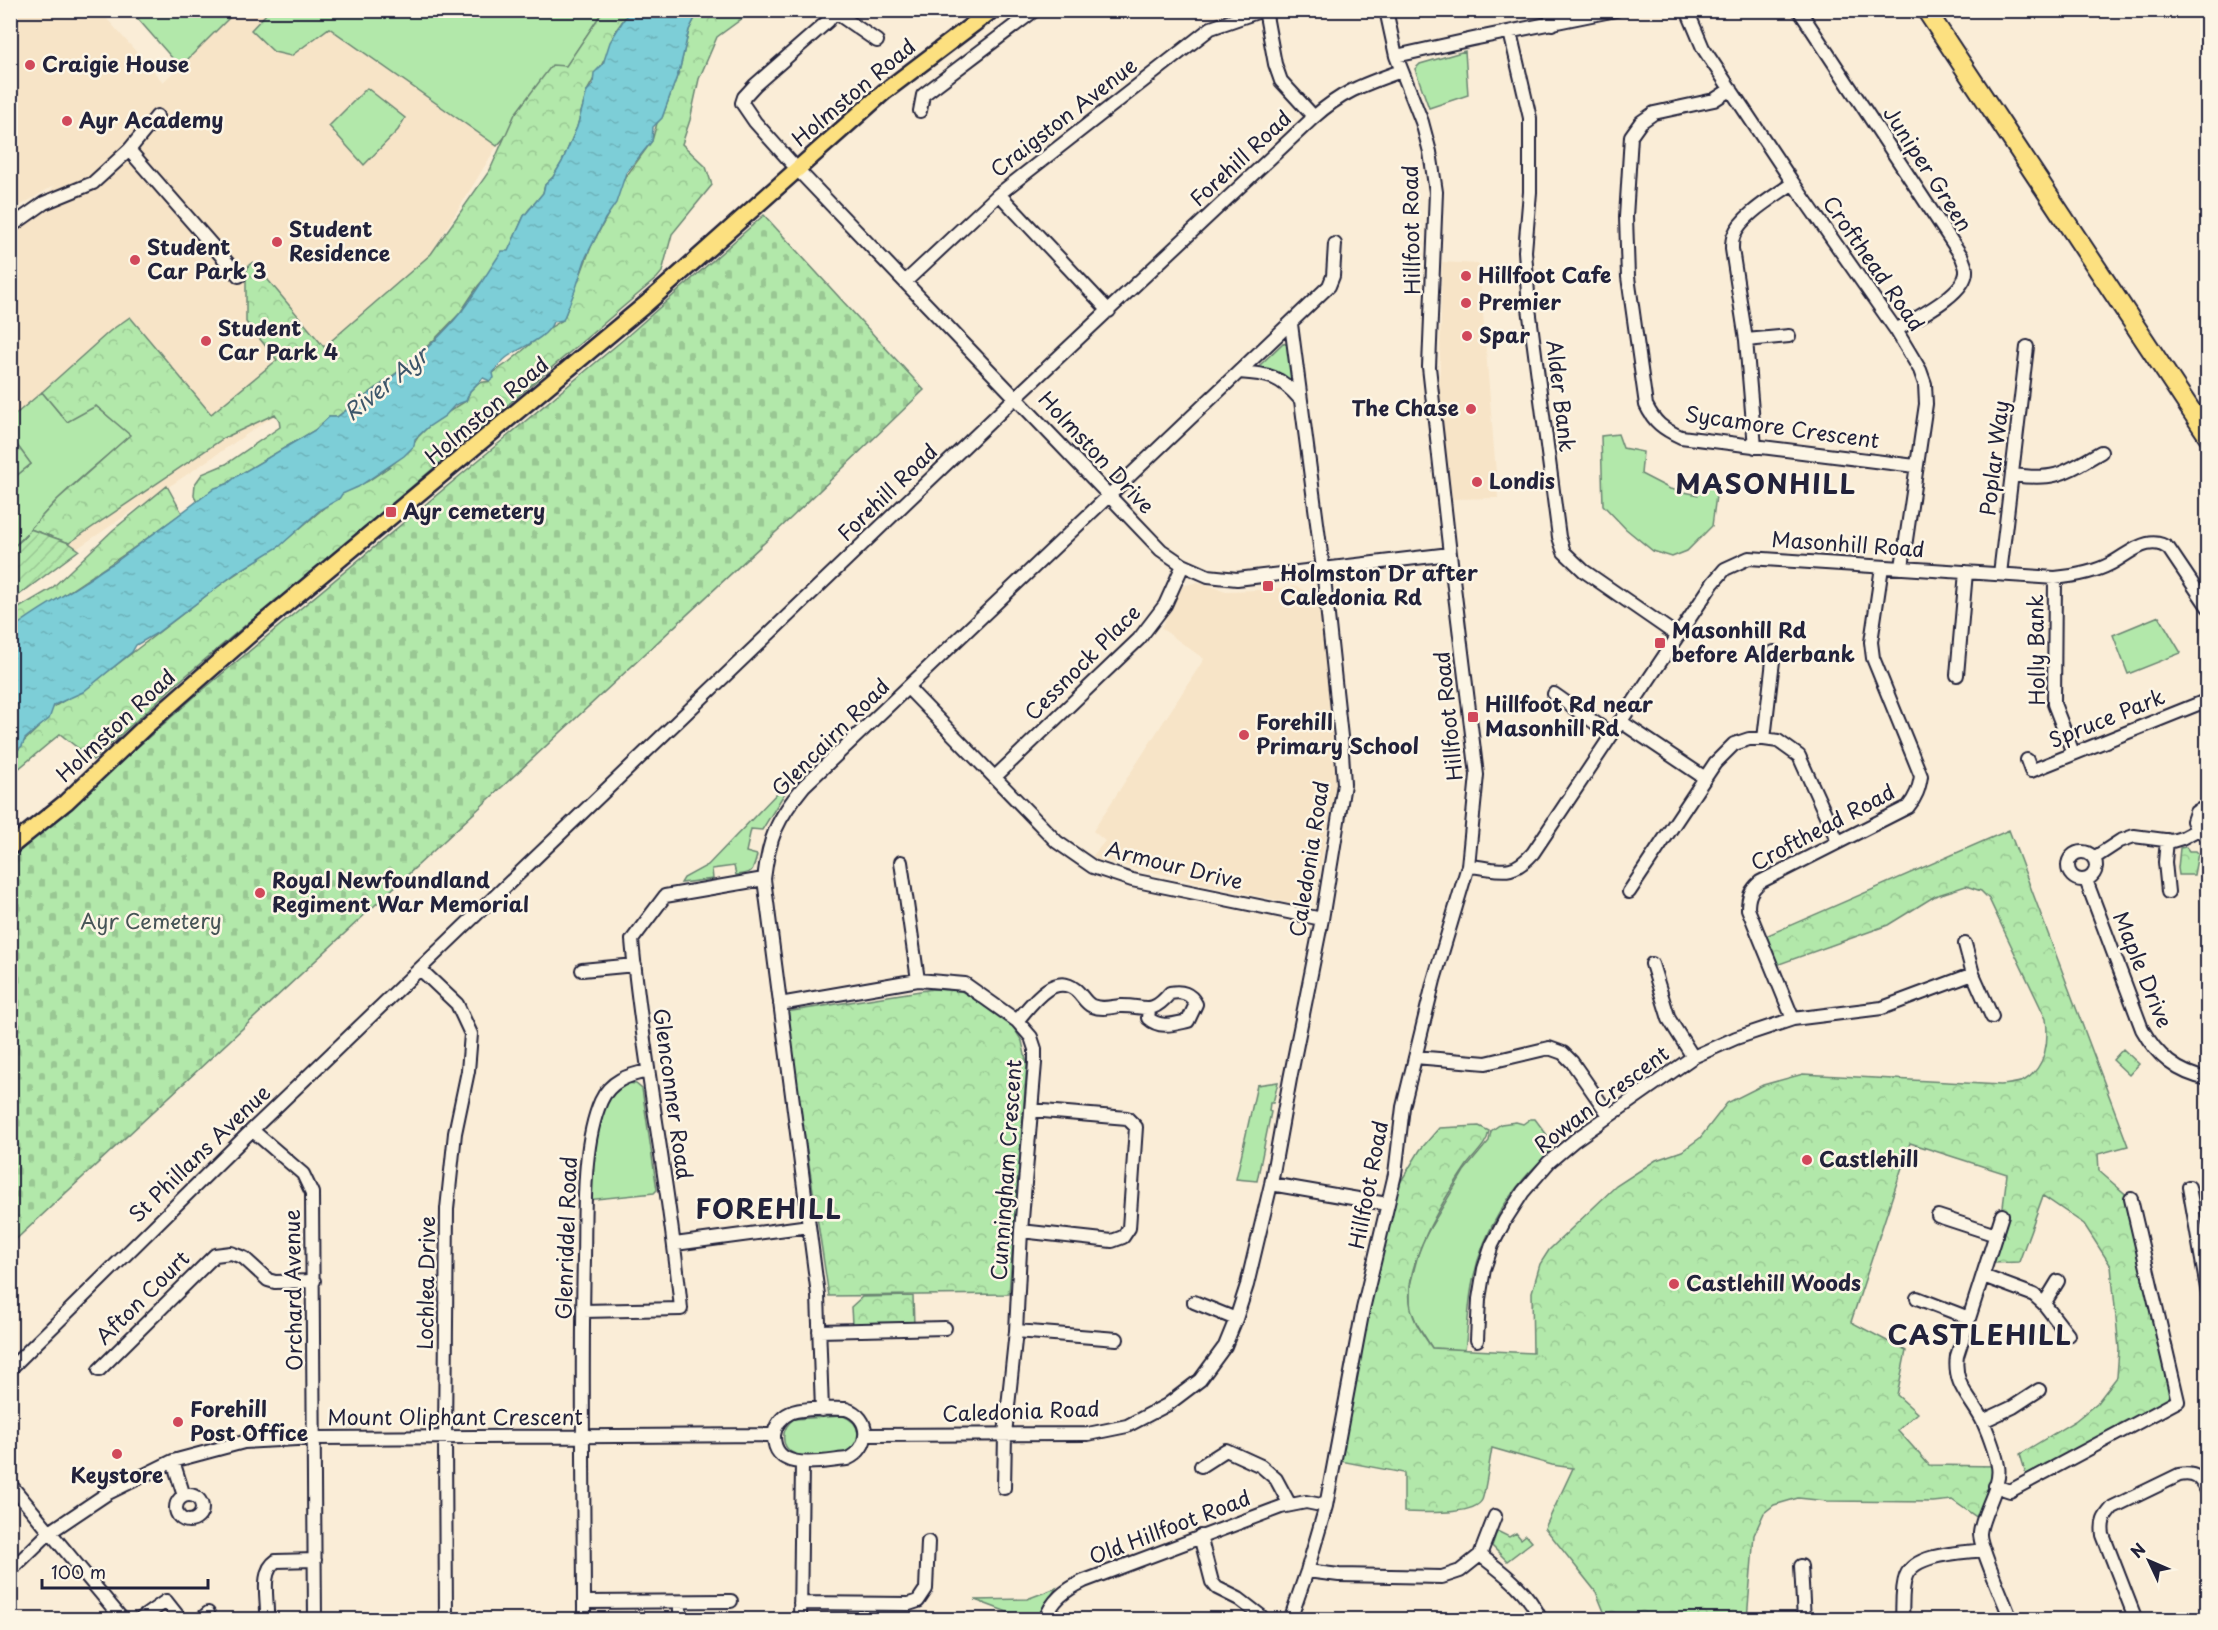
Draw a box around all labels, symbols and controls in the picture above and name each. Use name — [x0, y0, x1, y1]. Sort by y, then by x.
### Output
street label: Holmston Road — [784, 30, 922, 153]
place label: Craigie House — [42, 47, 189, 79]
street label: Craigston Avenue — [983, 49, 1143, 184]
marker: Craigie House — [23, 58, 37, 72]
street label: Juniper Green — [1876, 99, 1981, 237]
street label: Forehill Road — [1182, 102, 1298, 213]
place label: Ayr Academy — [79, 103, 224, 135]
marker: Ayr Academy — [60, 114, 74, 128]
street label: Hillfoot Road — [1393, 165, 1427, 295]
street label: Crofthead Road — [1816, 189, 1933, 337]
place label: Student Residence — [289, 212, 390, 268]
place label: Student Car Park 3 — [147, 230, 266, 286]
marker: Student Residence — [270, 235, 284, 249]
marker: Student Car Park 3 — [128, 253, 142, 267]
place label: Hillfoot Cafe — [1478, 258, 1611, 290]
marker: Hillfoot Cafe — [1459, 269, 1473, 283]
place label: Premier — [1478, 285, 1561, 317]
marker: Premier — [1459, 296, 1473, 310]
place label: Student Car Park 4 — [218, 311, 338, 367]
place label: Spar — [1479, 318, 1530, 350]
marker: Spar — [1460, 329, 1474, 343]
marker: Student Car Park 4 — [199, 334, 213, 348]
water label: River Ayr — [335, 336, 437, 427]
street label: Alder Bank — [1539, 338, 1585, 454]
street label: Holmston Road — [417, 348, 555, 471]
street label: Holmston Drive — [1032, 383, 1163, 520]
place label: The Chase — [1351, 391, 1459, 423]
street label: Sycamore Crescent — [1683, 397, 1881, 455]
street label: Poplar Way — [1970, 398, 2016, 517]
marker: The Chase — [1464, 402, 1478, 416]
street label: Forehill Road — [829, 435, 944, 548]
district label: MASONHILL — [1675, 462, 1857, 503]
place label: Londis — [1489, 464, 1555, 496]
marker: Londis — [1470, 475, 1484, 489]
place label: Ayr cemetery — [403, 494, 545, 526]
marker: Ayr cemetery — [384, 505, 398, 519]
street label: Masonhill Road — [1771, 522, 1926, 564]
place label: Holmston Dr after Caledonia Rd — [1280, 556, 1478, 612]
marker: Holmston Dr after Caledonia Rd — [1261, 579, 1275, 593]
street label: Holly Bank — [2018, 594, 2052, 706]
street label: Cessnock Place — [1016, 596, 1147, 727]
place label: Masonhill Rd before Alderbank — [1672, 613, 1855, 669]
marker: Masonhill Rd before Alderbank — [1653, 636, 1667, 650]
street label: Hillfoot Road — [1424, 650, 1470, 783]
street label: Holmston Road — [48, 660, 182, 789]
street label: Glencairn Road — [763, 670, 896, 803]
street label: Spruce Park — [2043, 679, 2169, 755]
place label: Hillfoot Rd near Masonhill Rd — [1485, 687, 1653, 743]
place label: Forehill Primary School — [1256, 705, 1419, 761]
marker: Hillfoot Rd near Masonhill Rd — [1466, 710, 1480, 724]
marker: Forehill Primary School — [1237, 728, 1251, 742]
street label: Crofthead Road — [1744, 775, 1900, 878]
street label: Caledonia Road — [1280, 778, 1336, 939]
street label: Armour Drive — [1102, 832, 1247, 897]
place label: Royal Newfoundland Regiment War Memorial — [272, 863, 529, 919]
marker: Royal Newfoundland Regiment War Memorial — [253, 886, 267, 900]
park label: Ayr Cemetery — [80, 904, 222, 936]
street label: Maple Drive — [2106, 906, 2182, 1032]
street label: Glenconner Road — [646, 1006, 702, 1182]
street label: Rowan Crescent — [1526, 1037, 1675, 1160]
street label: Cunningham Crescent — [981, 1058, 1029, 1282]
street label: St Phillans Avenue — [120, 1076, 277, 1229]
street label: Hillfoot Road — [1339, 1118, 1395, 1251]
place label: Castlehill — [1819, 1142, 1918, 1174]
marker: Castlehill — [1800, 1153, 1814, 1167]
street label: Glenriddel Road — [546, 1156, 584, 1320]
district label: FOREHILL — [696, 1187, 842, 1228]
street label: Orchard Avenue — [275, 1209, 309, 1371]
street label: Lochlea Drive — [408, 1216, 442, 1350]
street label: Afton Court — [87, 1242, 196, 1351]
place label: Castlehill Woods — [1686, 1266, 1861, 1298]
marker: Castlehill Woods — [1667, 1277, 1681, 1291]
district label: CASTLEHILL — [1888, 1313, 2073, 1354]
street label: Caledonia Road — [942, 1391, 1100, 1429]
place label: Forehill Post Office — [190, 1392, 308, 1448]
street label: Mount Oliphant Crescent — [327, 1400, 583, 1432]
marker: Forehill Post Office — [171, 1415, 185, 1429]
marker: Keystore — [110, 1447, 124, 1461]
place label: Keystore — [70, 1458, 164, 1490]
street label: Old Hillfoot Road — [1084, 1481, 1255, 1572]
north arrow — [2119, 1531, 2179, 1591]
text: N — [2124, 1537, 2151, 1563]
scale bar — [42, 1552, 208, 1590]
text: 100 m — [51, 1558, 106, 1585]

